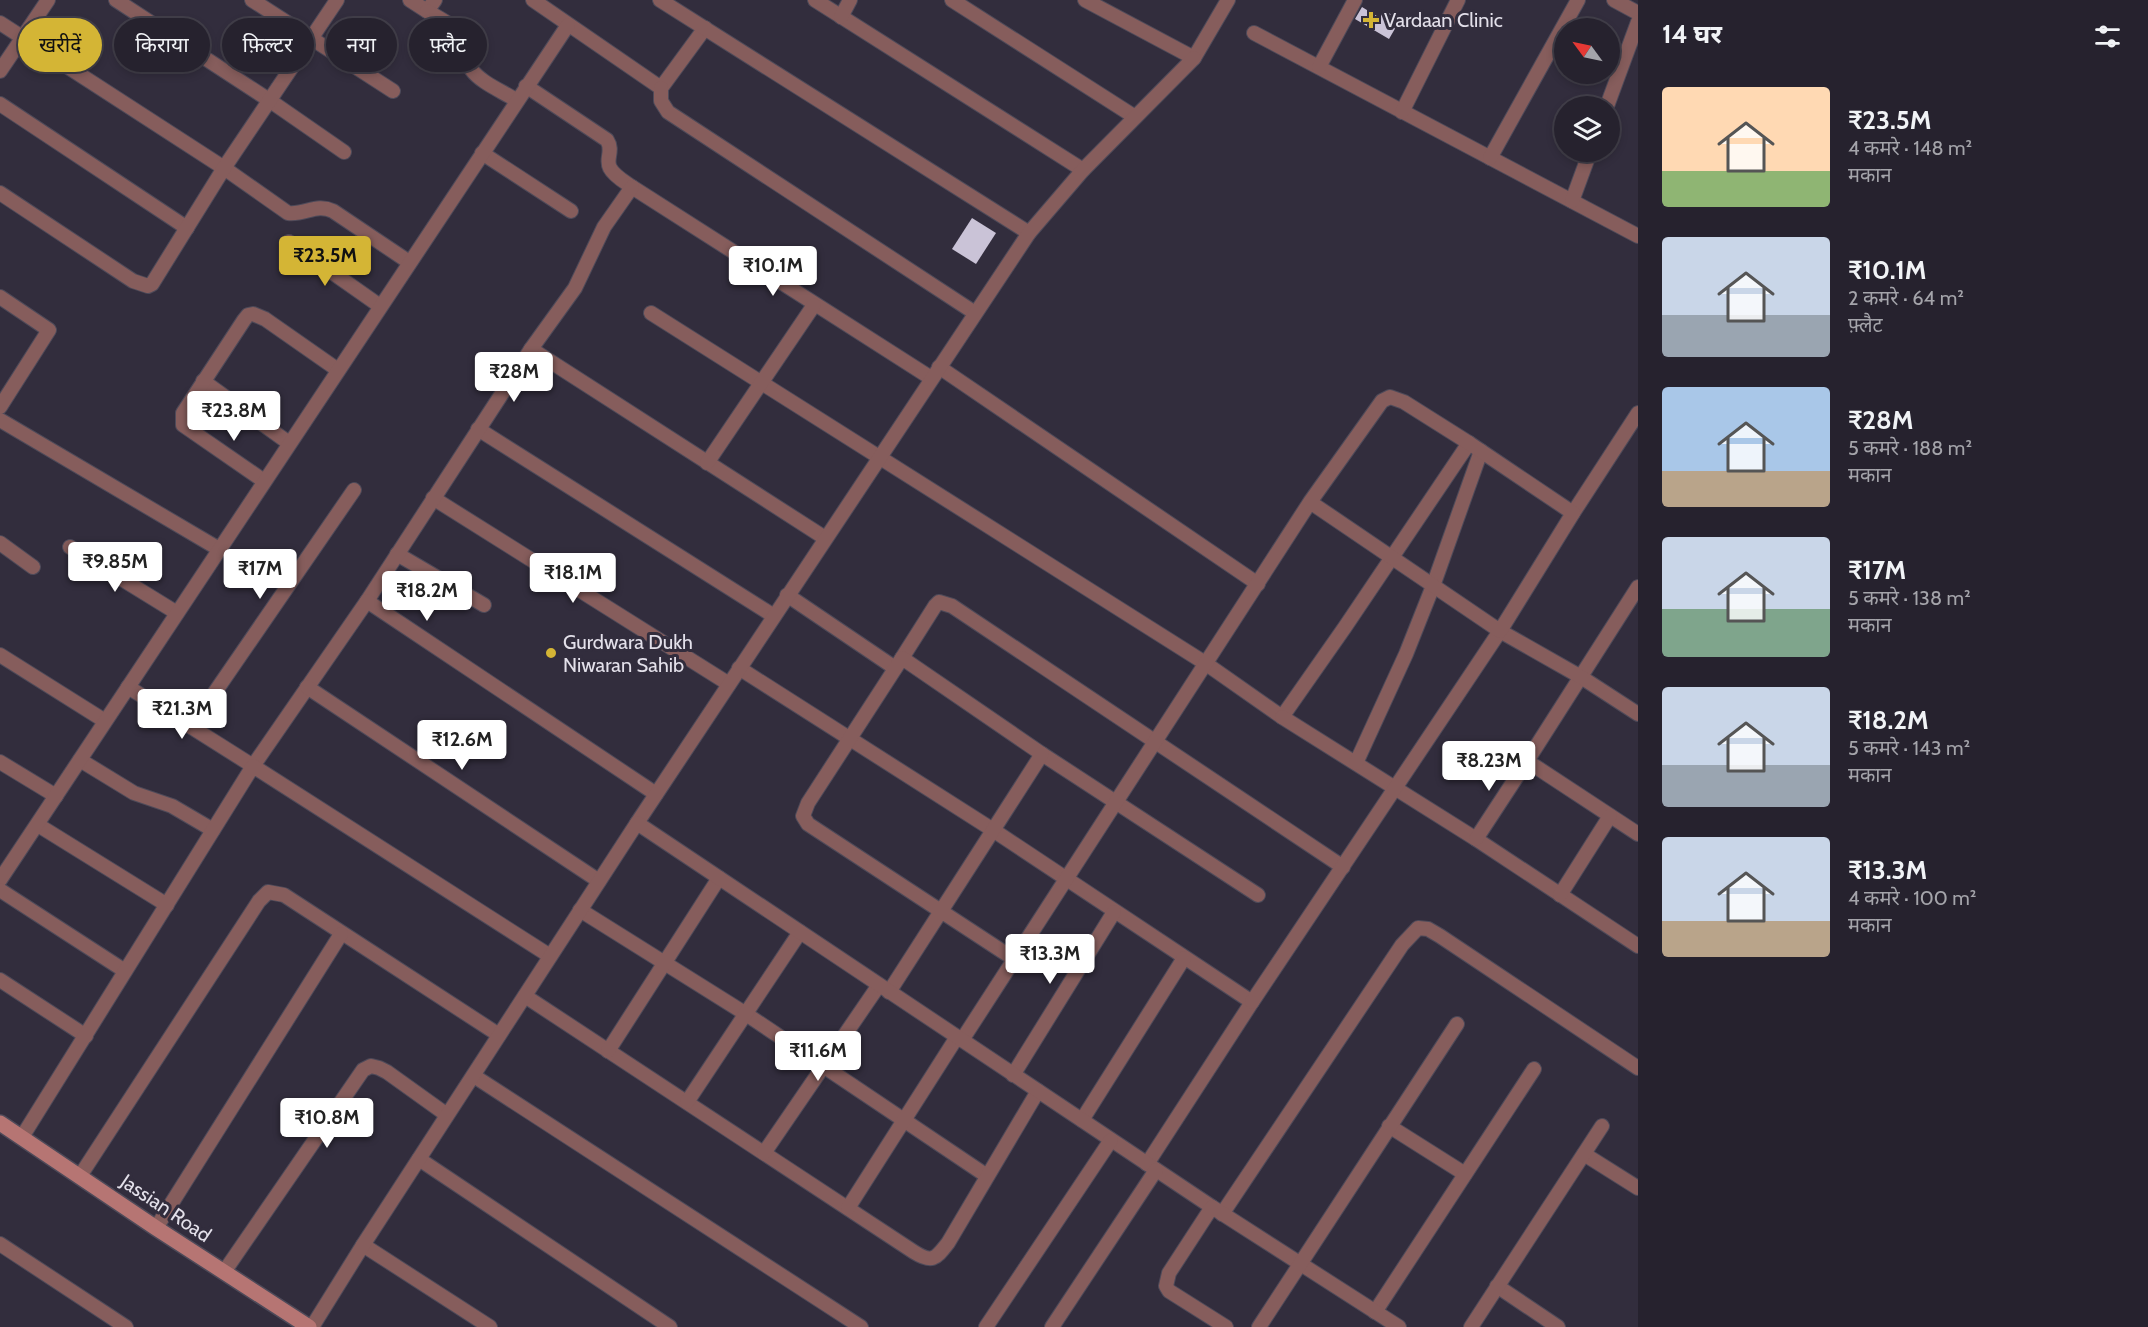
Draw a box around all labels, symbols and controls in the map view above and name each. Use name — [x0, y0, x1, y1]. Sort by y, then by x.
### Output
place label: Vardaan Clinic — [1384, 8, 1503, 32]
marker: Vardaan Clinic — [1362, 11, 1380, 29]
chip: खरीदें — [18, 18, 102, 72]
chip: किराया — [114, 18, 210, 72]
chip: फ़िल्टर — [222, 18, 314, 72]
chip: नया — [326, 18, 397, 72]
chip: फ़्लैट — [409, 18, 487, 72]
north arrow — [1554, 18, 1620, 84]
map controls — [1554, 18, 1620, 162]
text: 14 घर — [1662, 18, 1722, 50]
icon: filters — [2091, 20, 2124, 53]
button: layers — [1554, 96, 1620, 162]
text: ₹23.5M — [1848, 104, 1931, 136]
icon: home — [1710, 111, 1782, 183]
text: 4 कमरे · 148 m² — [1848, 136, 1972, 160]
text: मकान — [1848, 163, 1892, 187]
pin: ₹23.5M — [276, 236, 374, 287]
text: ₹23.5M — [293, 243, 357, 267]
pin: ₹10.1M — [724, 246, 822, 297]
text: ₹10.1M — [743, 253, 803, 277]
text: ₹10.1M — [1848, 254, 1926, 286]
icon: home — [1710, 261, 1782, 333]
text: 2 कमरे · 64 m² — [1848, 286, 1964, 310]
text: फ़्लैट — [1848, 313, 1883, 337]
pin: ₹28M — [478, 352, 550, 403]
text: ₹28M — [489, 359, 539, 383]
pin: ₹23.8M — [185, 391, 283, 442]
text: ₹23.8M — [201, 398, 267, 422]
text: ₹28M — [1848, 404, 1913, 436]
icon: home — [1710, 411, 1782, 483]
text: 5 कमरे · 188 m² — [1848, 436, 1972, 460]
text: मकान — [1848, 463, 1892, 487]
pin: ₹9.85M — [66, 542, 164, 593]
text: ₹9.85M — [82, 549, 148, 573]
pin: ₹17M — [224, 549, 296, 600]
pin: ₹18.1M — [524, 553, 622, 604]
text: ₹17M — [1848, 554, 1906, 586]
text: ₹17M — [238, 556, 282, 580]
text: ₹18.1M — [544, 560, 602, 584]
icon: home — [1710, 561, 1782, 633]
pin: ₹18.2M — [378, 571, 476, 622]
text: ₹18.2M — [396, 578, 458, 602]
text: 5 कमरे · 138 m² — [1848, 586, 1971, 610]
text: मकान — [1848, 613, 1892, 637]
place label: Gurdwara Dukh Niwaran Sahib — [563, 630, 693, 677]
marker: Gurdwara Dukh Niwaran Sahib — [544, 646, 558, 660]
pin: ₹21.3M — [133, 689, 231, 740]
text: ₹21.3M — [152, 696, 212, 720]
text: ₹18.2M — [1848, 704, 1929, 736]
icon: home — [1710, 711, 1782, 783]
pin: ₹12.6M — [413, 720, 511, 771]
text: ₹12.6M — [431, 727, 493, 751]
text: 5 कमरे · 143 m² — [1848, 736, 1970, 760]
pin: ₹8.23M — [1440, 741, 1538, 792]
text: ₹8.23M — [1456, 748, 1522, 772]
text: मकान — [1848, 763, 1892, 787]
text: ₹13.3M — [1848, 854, 1927, 886]
icon: home — [1710, 861, 1782, 933]
text: 4 कमरे · 100 m² — [1848, 886, 1976, 910]
text: मकान — [1848, 913, 1892, 937]
pin: ₹13.3M — [1001, 934, 1099, 985]
text: ₹13.3M — [1020, 941, 1080, 965]
pin: ₹11.6M — [769, 1031, 867, 1082]
text: ₹11.6M — [789, 1038, 847, 1062]
pin: ₹10.8M — [278, 1098, 376, 1149]
text: ₹10.8M — [294, 1105, 360, 1129]
street label: Jassian Road — [115, 1168, 216, 1247]

